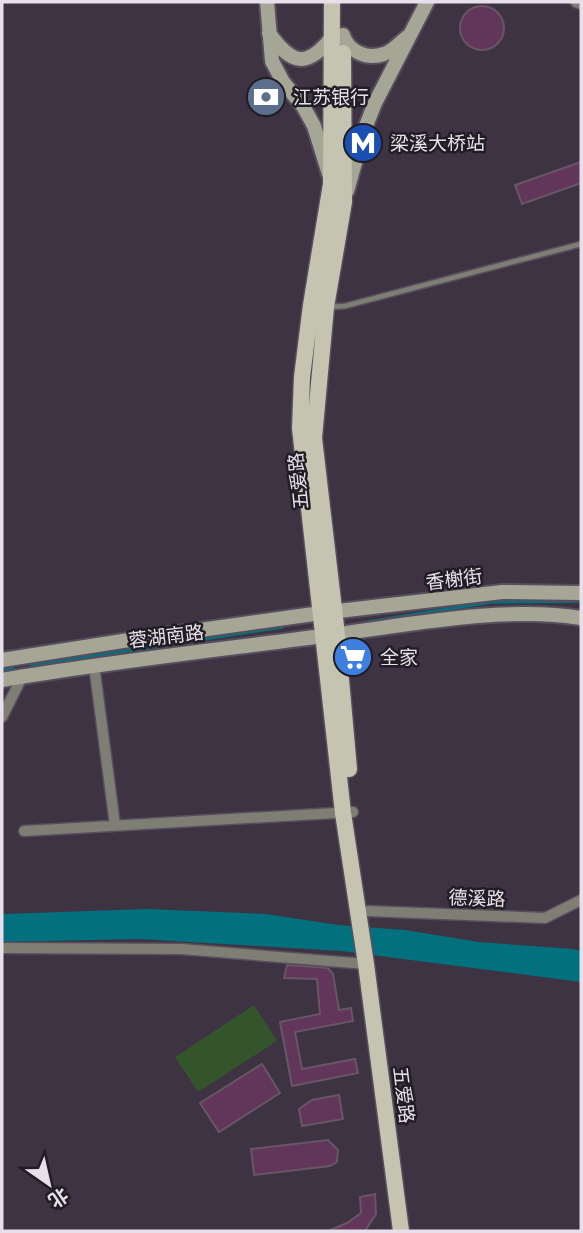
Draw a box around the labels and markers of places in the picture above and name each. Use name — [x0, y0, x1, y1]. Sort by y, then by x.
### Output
bank icon: 江苏银行 — [245, 76, 287, 118]
place label: 江苏银行 — [293, 84, 369, 110]
metro station icon: 梁溪大桥站 — [342, 122, 384, 164]
place label: 梁溪大桥站 — [390, 130, 485, 156]
supermarket icon: 全家 — [332, 636, 374, 678]
place label: 全家 — [380, 644, 418, 670]

